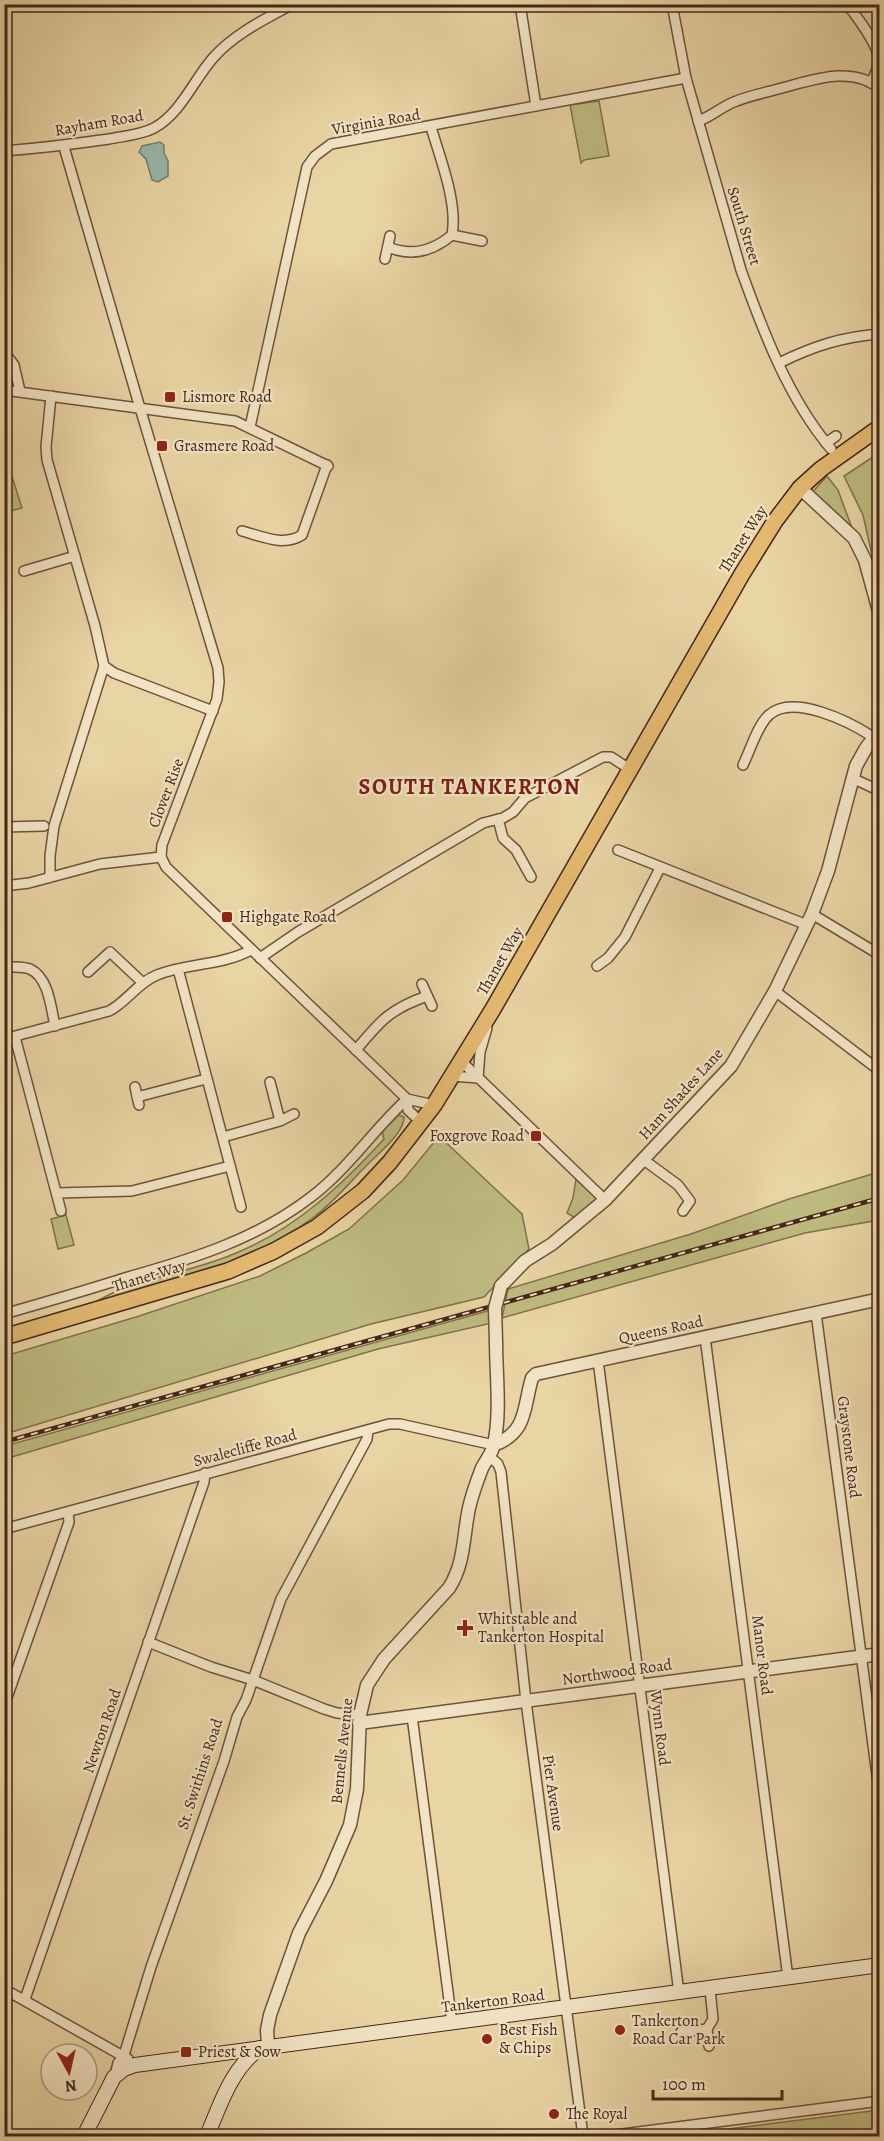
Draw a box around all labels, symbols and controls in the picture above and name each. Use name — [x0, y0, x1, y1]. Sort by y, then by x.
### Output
street label: Virginia Road — [329, 103, 422, 141]
street label: Rayham Road — [53, 104, 145, 142]
street label: South Street — [722, 184, 766, 268]
place label: Lismore Road — [182, 386, 272, 408]
marker: Lismore Road — [163, 390, 177, 404]
place label: Grasmere Road — [174, 435, 275, 457]
marker: Grasmere Road — [155, 439, 169, 453]
street label: Thanet Way — [714, 500, 773, 577]
street label: Clover Rise — [143, 755, 189, 831]
district label: SOUTH TANKERTON — [359, 772, 581, 802]
place label: Highgate Road — [239, 906, 337, 928]
marker: Highgate Road — [220, 910, 234, 924]
street label: Thanet Way — [472, 922, 529, 999]
street label: Ham Shades Lane — [634, 1043, 728, 1145]
place label: Foxgrove Road — [429, 1125, 524, 1147]
marker: Foxgrove Road — [529, 1129, 543, 1143]
street label: Thanet Way — [110, 1254, 189, 1298]
street label: Queens Road — [617, 1310, 706, 1350]
street label: Graystone Road — [832, 1395, 866, 1500]
street label: Swalecliffe Road — [191, 1424, 300, 1472]
place label: Whitstable and Tankerton Hospital — [477, 1608, 604, 1648]
street label: Manor Road — [746, 1614, 778, 1697]
marker: Whitstable and Tankerton Hospital — [456, 1619, 474, 1637]
street label: Northwood Road — [561, 1653, 674, 1691]
street label: Newton Road — [77, 1685, 127, 1776]
street label: Wynn Road — [644, 1688, 676, 1767]
street label: Bennells Avenue — [326, 1697, 358, 1805]
street label: St. Swithins Road — [172, 1715, 228, 1832]
street label: Pier Avenue — [537, 1753, 569, 1833]
street label: Tankerton Road — [440, 1984, 546, 2018]
place label: Tankerton Road Car Park — [632, 2010, 725, 2050]
place label: Best Fish & Chips — [499, 2019, 558, 2059]
marker: Tankerton Road Car Park — [613, 2023, 627, 2037]
marker: Best Fish & Chips — [480, 2032, 494, 2046]
place label: Priest & Sow — [198, 2041, 282, 2063]
north arrow — [39, 2042, 99, 2102]
marker: Priest & Sow — [179, 2045, 193, 2059]
scale bar — [653, 2063, 782, 2101]
text: 100 m — [662, 2072, 706, 2096]
text: N — [63, 2074, 78, 2098]
place label: The Royal — [566, 2103, 628, 2125]
marker: The Royal — [547, 2107, 561, 2121]

